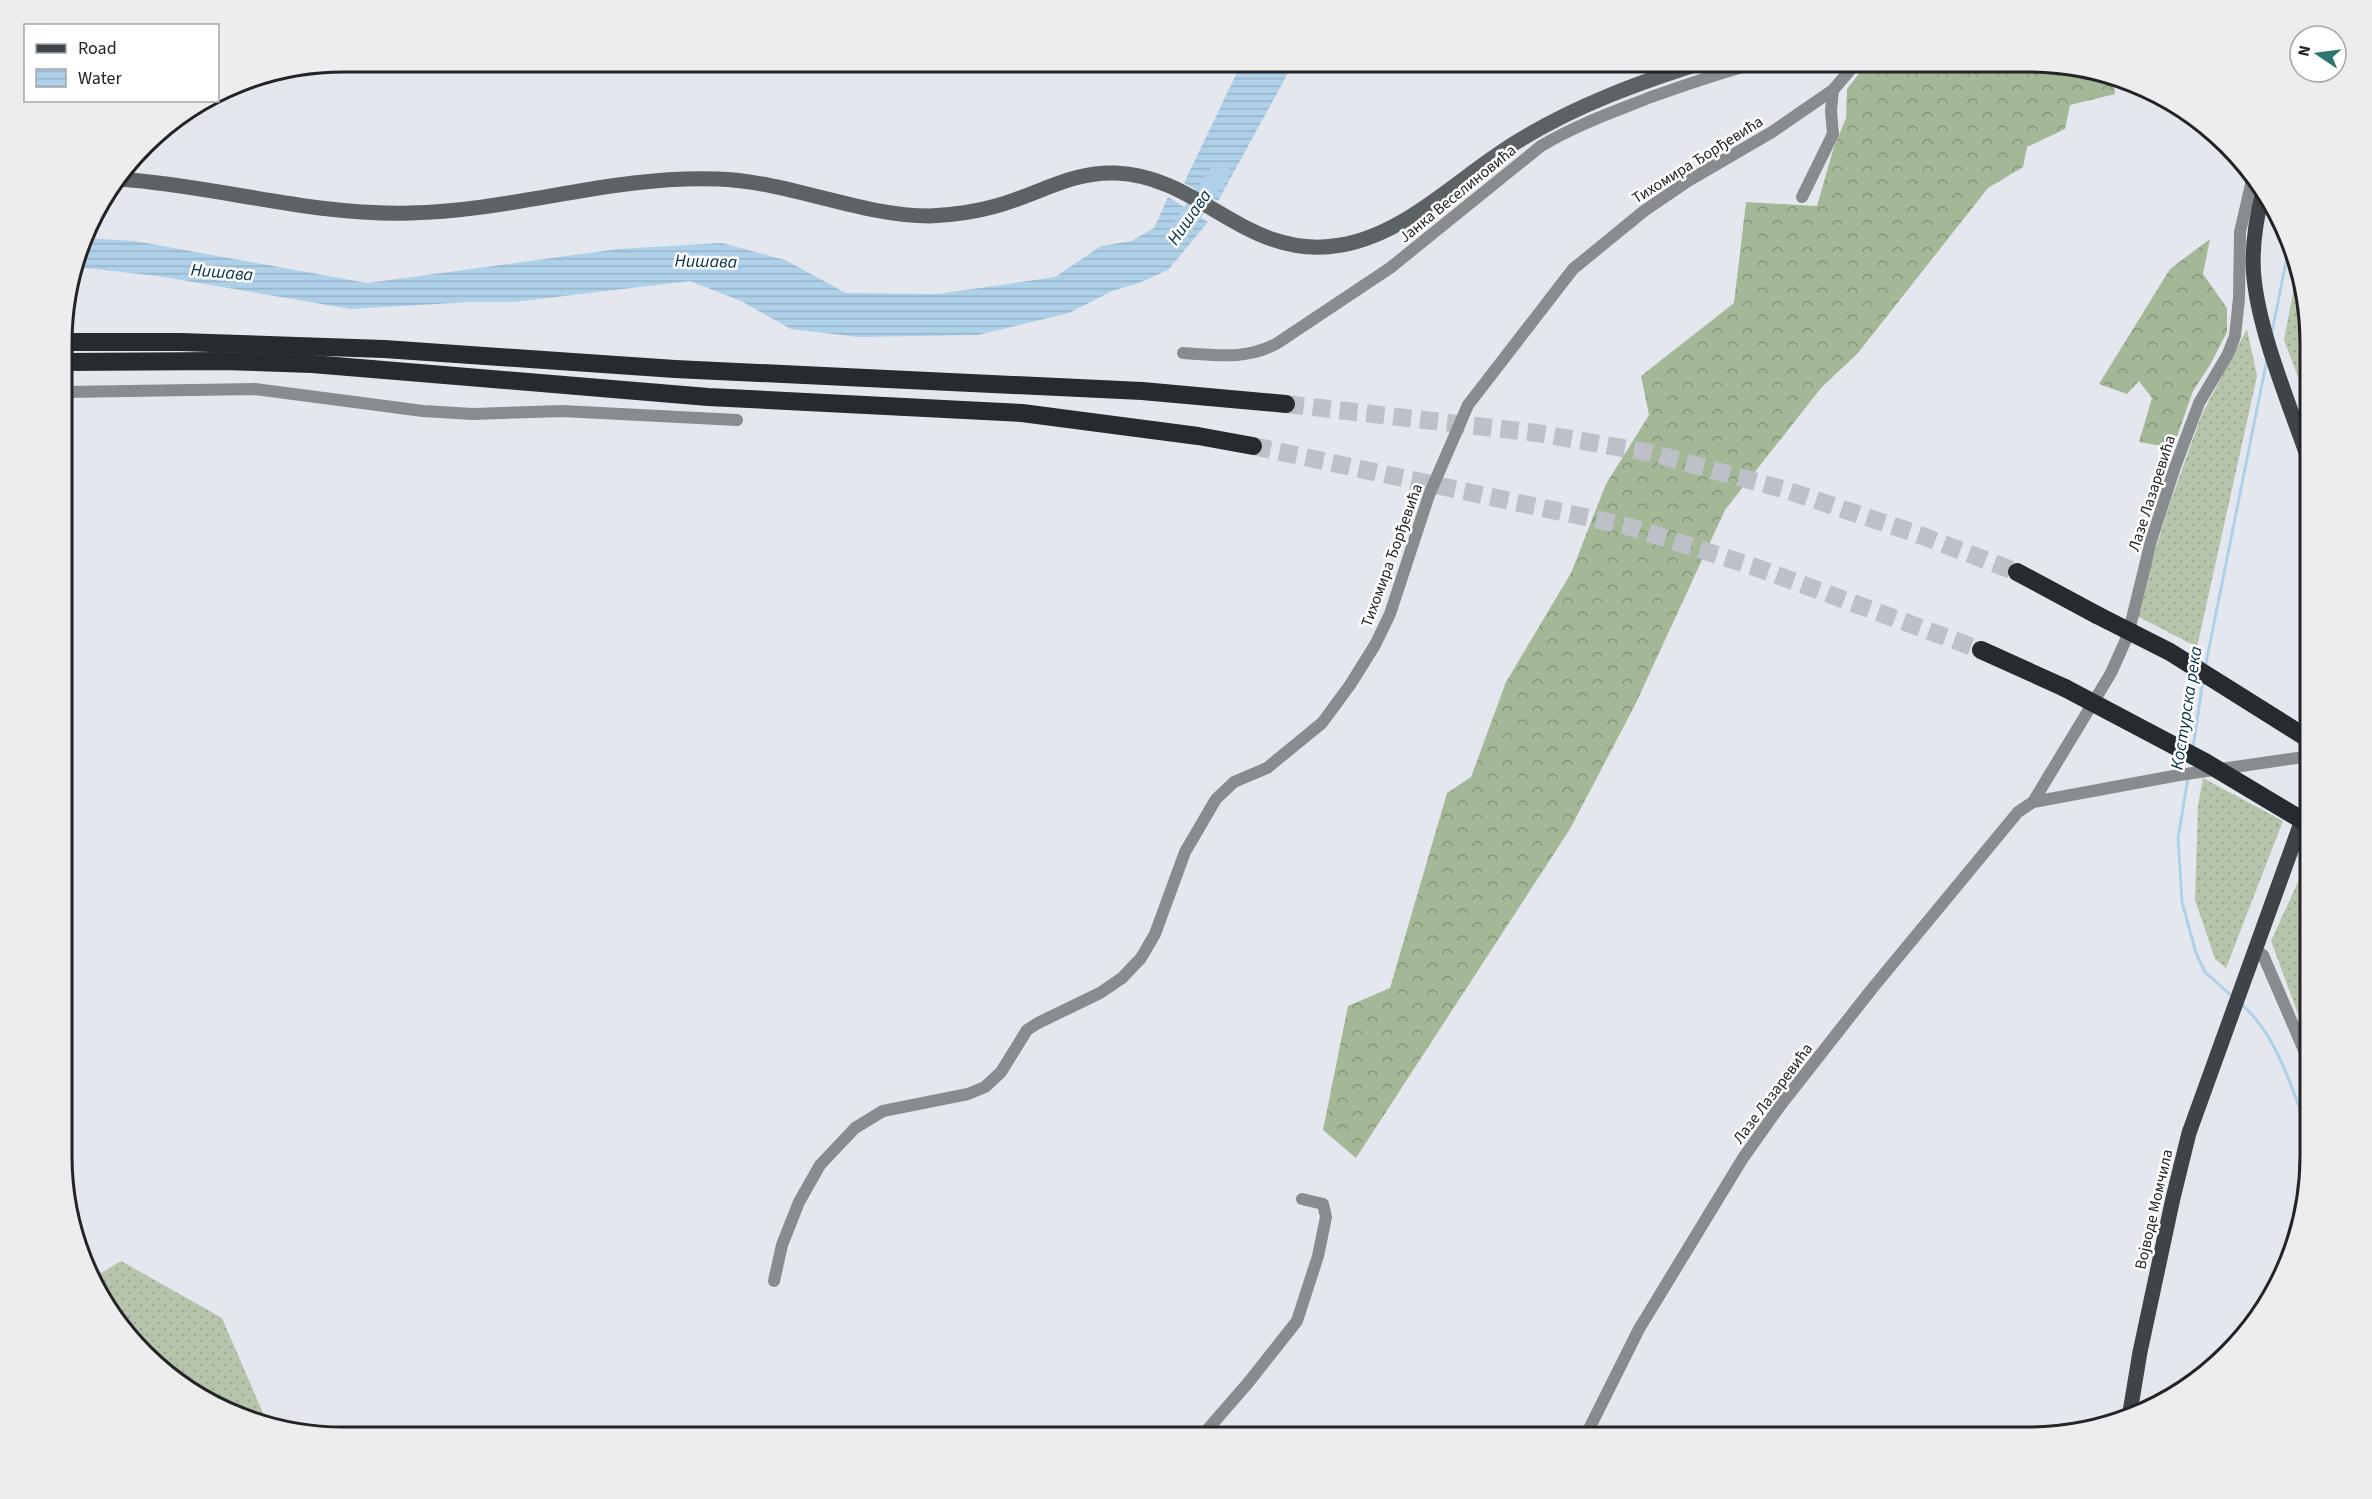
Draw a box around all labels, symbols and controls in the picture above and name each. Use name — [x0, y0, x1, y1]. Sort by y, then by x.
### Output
legend — [24, 24, 219, 102]
north arrow — [2288, 24, 2348, 84]
text: Road — [78, 36, 117, 61]
text: N — [2292, 43, 2316, 59]
text: Water — [78, 66, 122, 91]
street label: Тихомира Ђорђевића — [1628, 111, 1767, 209]
street label: Јанка Веселиновића — [1394, 140, 1521, 248]
water label: Нишава — [1161, 184, 1218, 250]
water label: Нишава — [674, 248, 738, 275]
water label: Нишава — [190, 257, 255, 288]
street label: Лазе Лазаревића — [2123, 432, 2181, 554]
street label: Тихомира Ђорђевића — [1356, 481, 1428, 630]
water label: Костурска река — [2164, 644, 2209, 772]
street label: Лазе Лазаревића — [1728, 1039, 1818, 1148]
street label: Војводе Момчила — [2129, 1147, 2178, 1271]

